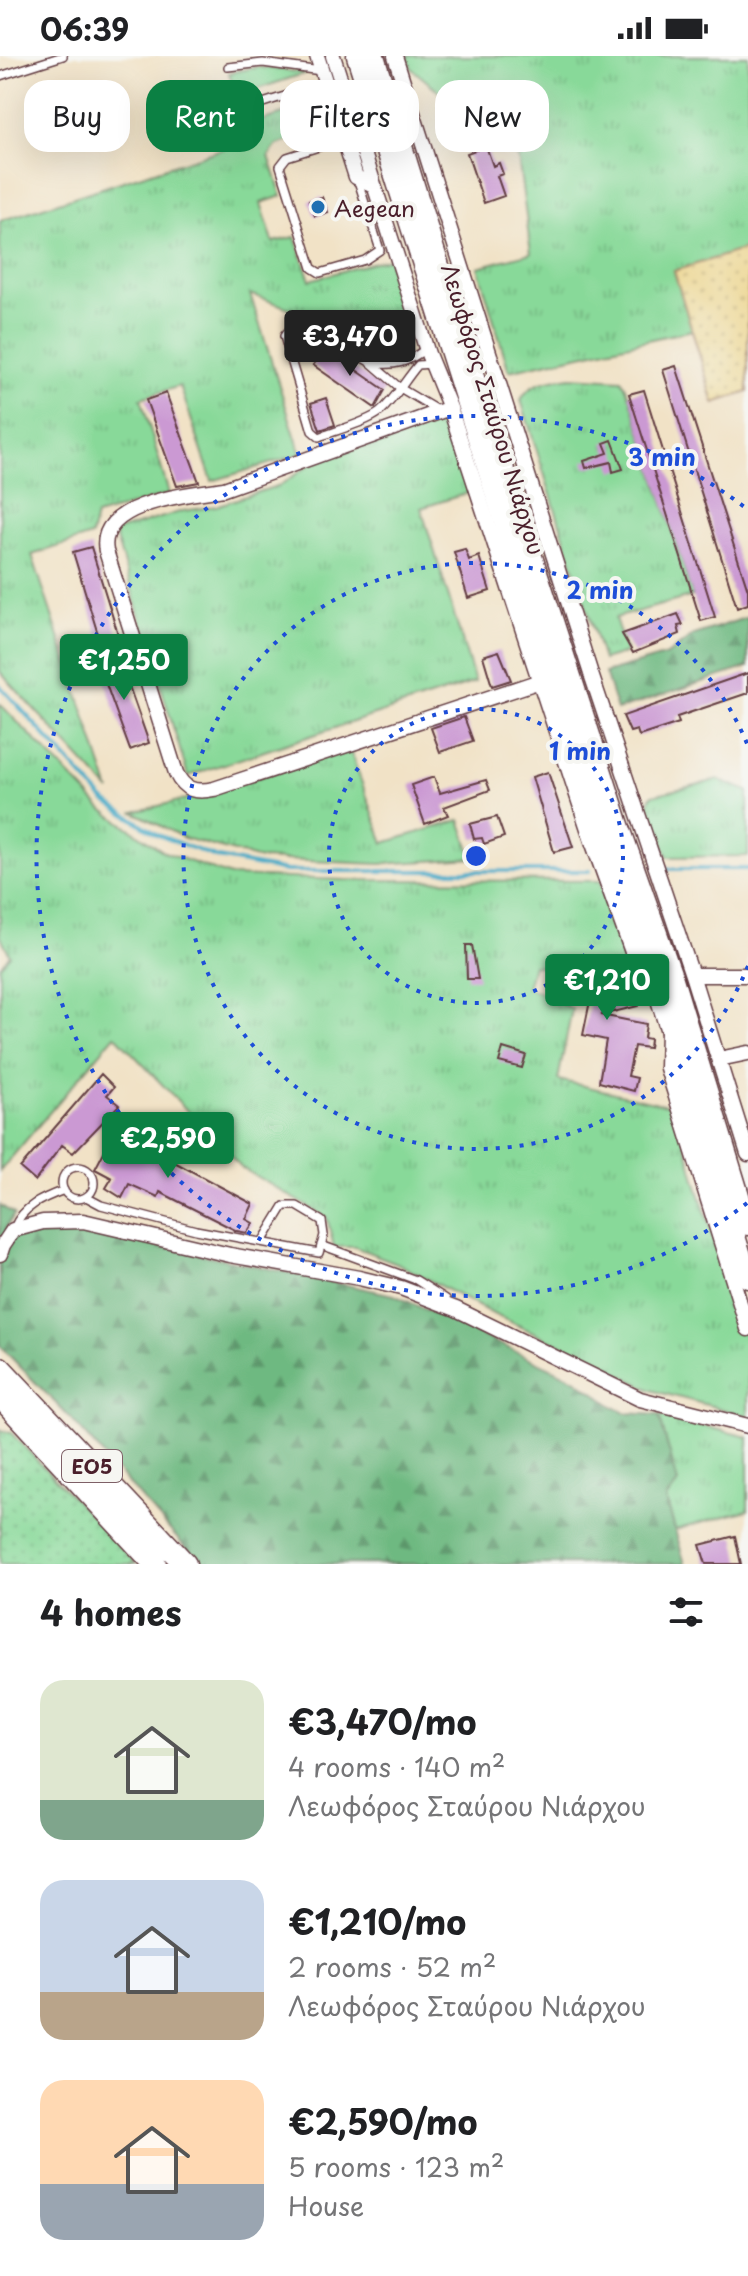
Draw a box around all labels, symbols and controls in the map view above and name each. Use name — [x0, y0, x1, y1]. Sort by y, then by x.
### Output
text: 06:39 — [40, 6, 129, 51]
chip: Buy — [24, 80, 130, 152]
chip: Rent — [146, 80, 264, 152]
chip: Filters — [280, 80, 419, 152]
chip: New — [435, 80, 549, 152]
place label: Aegean — [334, 191, 415, 224]
marker: Aegean — [309, 198, 327, 216]
street label: Λεωφόρος Σταύρου Νιάρχου — [434, 259, 554, 559]
pin: €3,470 — [285, 310, 415, 378]
text: €3,470 — [302, 316, 398, 355]
text: 3 min — [628, 438, 696, 474]
text: 2 min — [566, 571, 634, 607]
pin: €1,250 — [59, 634, 189, 702]
text: €1,250 — [78, 640, 170, 679]
text: 1 min — [549, 732, 611, 768]
centre of rings — [462, 842, 490, 870]
pin: €1,210 — [542, 954, 672, 1022]
text: €1,210 — [563, 960, 651, 999]
pin: €2,590 — [103, 1112, 233, 1180]
text: €2,590 — [120, 1118, 216, 1157]
road number: ΕΟ5 — [62, 1450, 122, 1482]
text: 4 homes — [40, 1586, 182, 1638]
icon: filters — [664, 1590, 708, 1634]
text: €3,470/mo — [288, 1695, 476, 1747]
icon: home — [104, 1712, 200, 1808]
text: 4 rooms · 140 m² — [288, 1747, 506, 1786]
text: Λεωφόρος Σταύρου Νιάρχου — [288, 1786, 646, 1825]
text: €1,210/mo — [288, 1895, 466, 1947]
icon: home — [104, 1912, 200, 2008]
text: 2 rooms · 52 m² — [288, 1947, 496, 1986]
text: Λεωφόρος Σταύρου Νιάρχου — [288, 1986, 646, 2025]
text: €2,590/mo — [288, 2095, 478, 2147]
icon: home — [104, 2112, 200, 2208]
text: 5 rooms · 123 m² — [288, 2147, 504, 2186]
text: House — [288, 2186, 364, 2225]

